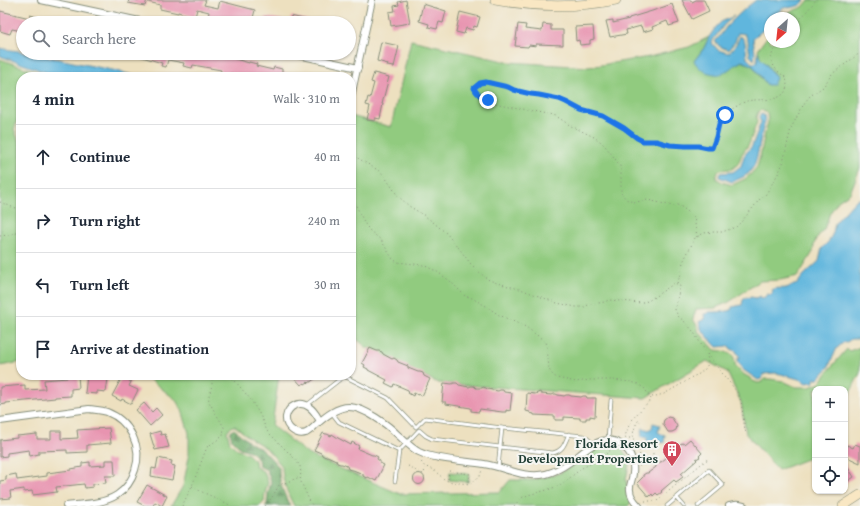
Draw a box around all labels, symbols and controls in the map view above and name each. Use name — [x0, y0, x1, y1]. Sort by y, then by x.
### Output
north arrow — [764, 12, 800, 48]
search box — [16, 16, 356, 60]
icon: search — [30, 27, 52, 49]
text: Search here — [62, 28, 136, 49]
text: 4 min — [32, 86, 74, 111]
text: Walk · 310 m — [273, 89, 340, 108]
route end — [479, 91, 497, 109]
route start — [716, 106, 734, 124]
icon: ahead — [32, 146, 54, 168]
text: Continue — [70, 146, 131, 167]
text: 40 m — [314, 147, 340, 166]
icon: right — [32, 210, 54, 232]
text: Turn right — [70, 210, 141, 231]
text: 240 m — [308, 211, 340, 230]
icon: left — [32, 274, 54, 296]
text: Turn left — [70, 274, 129, 295]
text: 30 m — [314, 275, 340, 294]
icon: arrive — [32, 338, 54, 360]
text: Arrive at destination — [70, 338, 209, 359]
map controls — [812, 386, 848, 494]
button: + — [812, 386, 848, 422]
button: − — [812, 422, 848, 458]
place label: Florida Resort Development Properties — [518, 434, 658, 468]
building icon: Florida Resort Development Properties — [661, 439, 683, 467]
button: locate — [812, 458, 848, 494]

